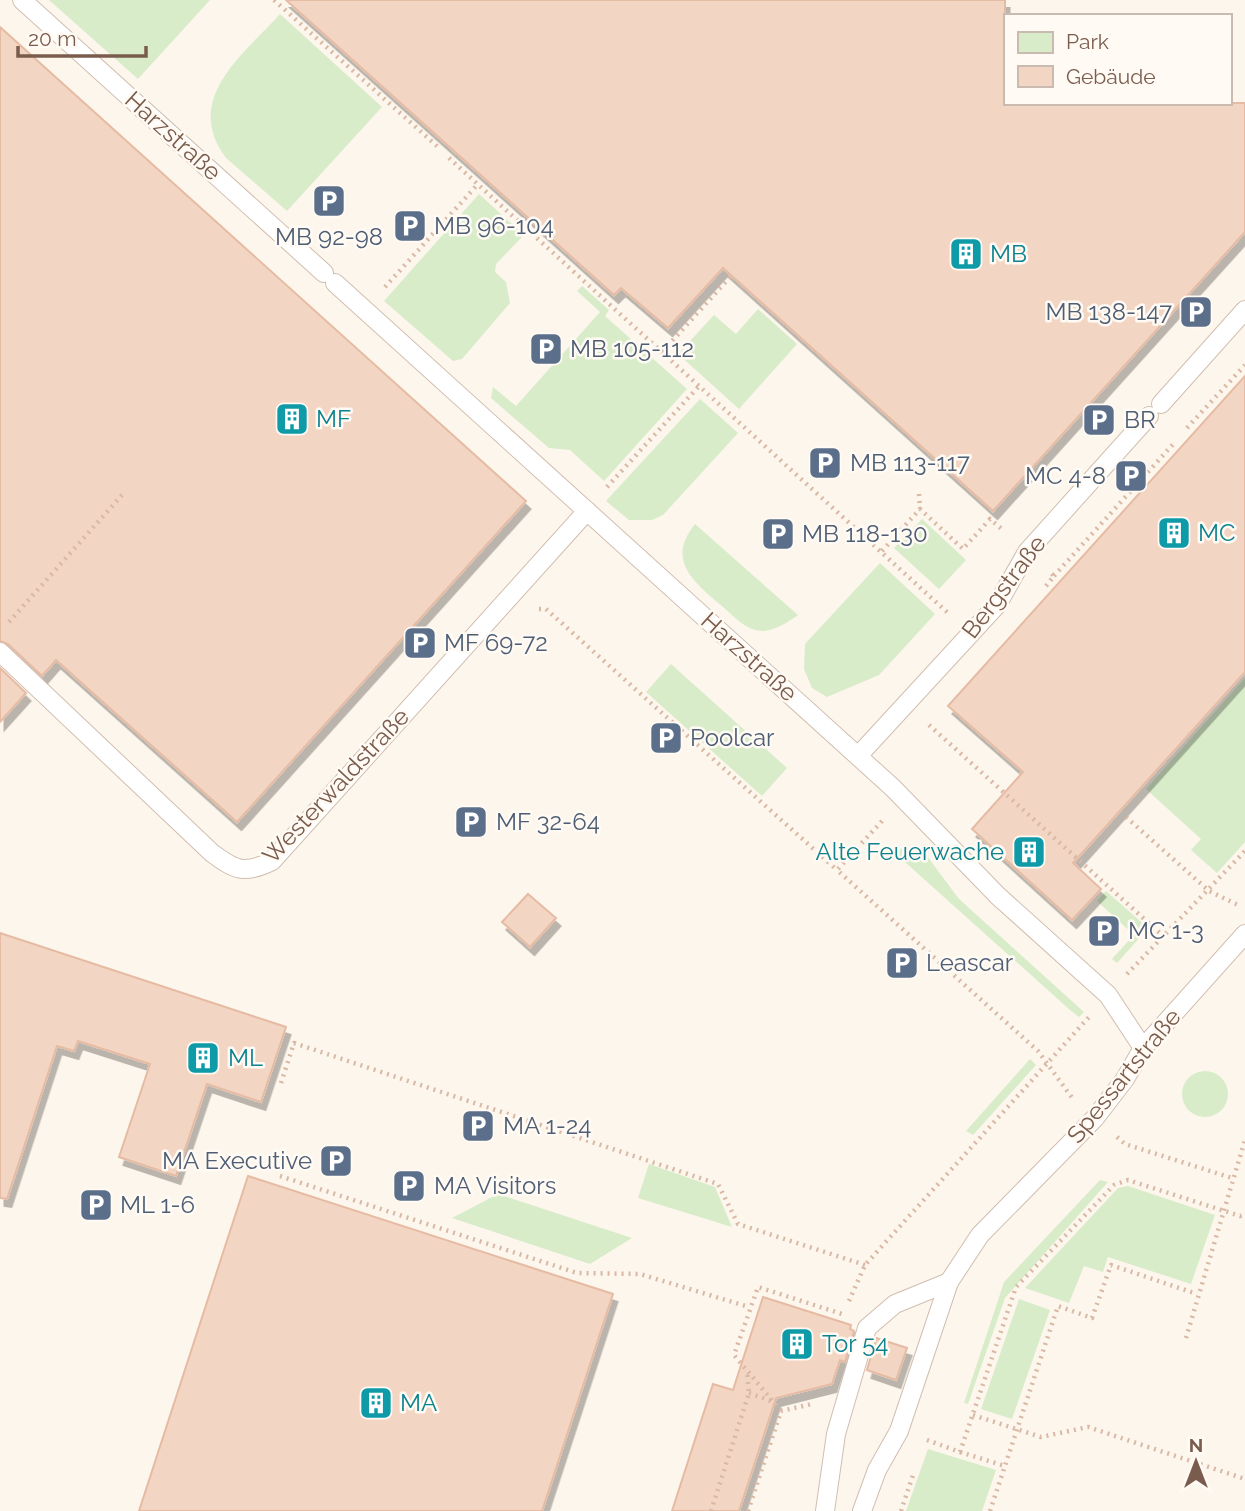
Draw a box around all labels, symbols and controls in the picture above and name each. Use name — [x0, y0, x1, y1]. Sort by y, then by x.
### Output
scale bar — [18, 14, 145, 58]
legend — [1004, 14, 1231, 105]
text: 20 m — [28, 26, 76, 51]
text: Park — [1066, 29, 1109, 54]
text: Gebäude — [1066, 64, 1156, 89]
street label: Harzstraße — [119, 85, 227, 186]
parking icon: MB 92-98 — [310, 182, 348, 220]
parking icon: MB 96-104 — [391, 207, 429, 245]
place label: MB 96-104 — [434, 211, 554, 240]
place label: MB 92-98 — [275, 222, 383, 251]
building icon: MB — [947, 235, 985, 273]
place label: MB — [990, 239, 1027, 268]
parking icon: MB 138-147 — [1177, 293, 1215, 331]
place label: MB 138-147 — [1045, 297, 1172, 326]
parking icon: MB 105-112 — [527, 330, 565, 368]
place label: MB 105-112 — [570, 334, 694, 363]
building icon: MF — [273, 400, 311, 438]
parking icon: BR — [1080, 401, 1118, 439]
place label: MF — [316, 404, 351, 433]
place label: BR — [1124, 405, 1156, 434]
parking icon: MB 113-117 — [806, 444, 844, 482]
place label: MB 113-117 — [850, 448, 970, 477]
parking icon: MC 4-8 — [1112, 457, 1150, 495]
place label: MC 4-8 — [1025, 461, 1106, 490]
building icon: MC — [1155, 514, 1193, 552]
parking icon: MB 118-130 — [759, 515, 797, 553]
place label: MC — [1198, 518, 1236, 547]
place label: MB 118-130 — [802, 519, 928, 548]
street label: Bergstraße — [955, 529, 1052, 644]
street label: Harzstraße — [695, 606, 803, 707]
parking icon: MF 69-72 — [401, 624, 439, 662]
place label: MF 69-72 — [444, 628, 548, 657]
street label: Westerwaldstraße — [256, 702, 415, 869]
parking icon: Poolcar — [647, 719, 685, 757]
place label: Poolcar — [690, 723, 775, 752]
parking icon: MF 32-64 — [452, 803, 490, 841]
place label: MF 32-64 — [496, 807, 600, 836]
building icon: Alte Feuerwache — [1010, 833, 1048, 871]
place label: Alte Feuerwache — [815, 837, 1004, 866]
parking icon: MC 1-3 — [1085, 912, 1123, 950]
place label: MC 1-3 — [1128, 916, 1204, 945]
parking icon: Leascar — [883, 944, 921, 982]
place label: Leascar — [926, 948, 1014, 977]
street label: Spessartstraße — [1061, 1003, 1187, 1149]
building icon: ML — [184, 1039, 222, 1077]
place label: ML — [228, 1043, 263, 1072]
parking icon: MA 1-24 — [459, 1107, 497, 1145]
place label: MA 1-24 — [503, 1111, 591, 1140]
parking icon: MA Executive — [317, 1142, 355, 1180]
place label: MA Executive — [162, 1146, 312, 1175]
parking icon: MA Visitors — [390, 1167, 428, 1205]
place label: MA Visitors — [434, 1171, 556, 1200]
parking icon: ML 1-6 — [77, 1186, 115, 1224]
place label: ML 1-6 — [120, 1190, 195, 1219]
building icon: Tor 54 — [778, 1325, 816, 1363]
place label: Tor 54 — [822, 1329, 888, 1358]
building icon: MA — [357, 1384, 395, 1422]
place label: MA — [400, 1388, 437, 1417]
north arrow — [1161, 1427, 1231, 1497]
text: N — [1189, 1434, 1203, 1456]

